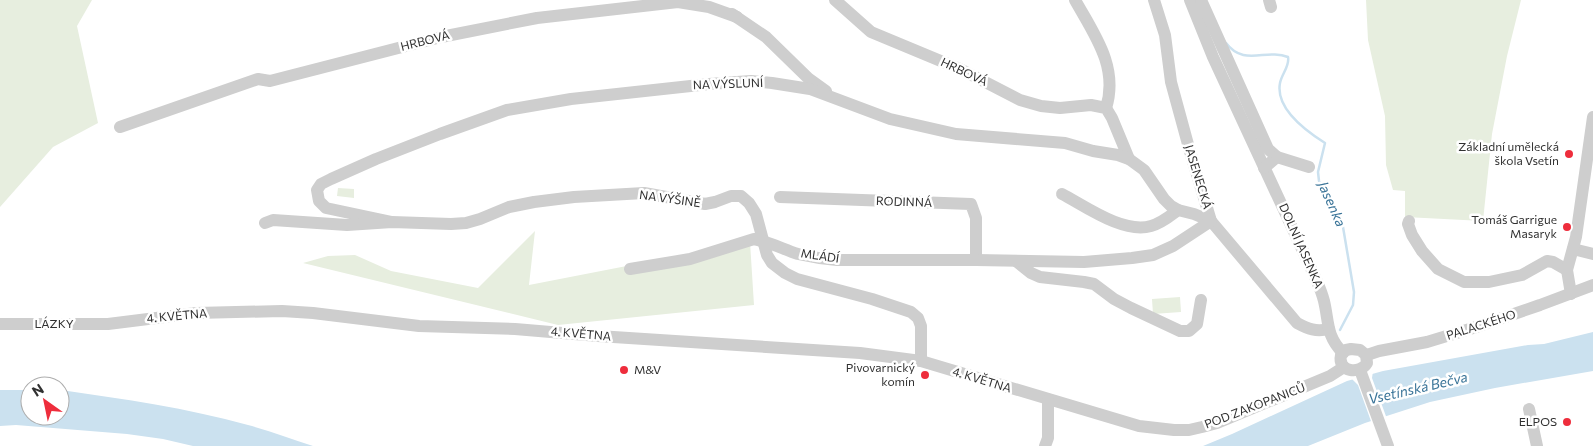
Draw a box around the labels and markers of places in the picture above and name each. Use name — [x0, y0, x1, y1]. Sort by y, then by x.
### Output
place label: Základní umělecká škola Vsetín — [1458, 139, 1559, 167]
marker: Základní umělecká škola Vsetín — [1563, 148, 1575, 160]
place label: Tomáš Garrigue Masaryk — [1471, 212, 1557, 240]
marker: Tomáš Garrigue Masaryk — [1561, 221, 1573, 233]
place label: Pivovarnický komín — [846, 360, 915, 388]
place label: M&V — [634, 362, 661, 376]
marker: M&V — [618, 364, 630, 376]
marker: Pivovarnický komín — [919, 369, 931, 381]
place label: ELPOS — [1519, 414, 1557, 428]
marker: ELPOS — [1561, 416, 1573, 428]

